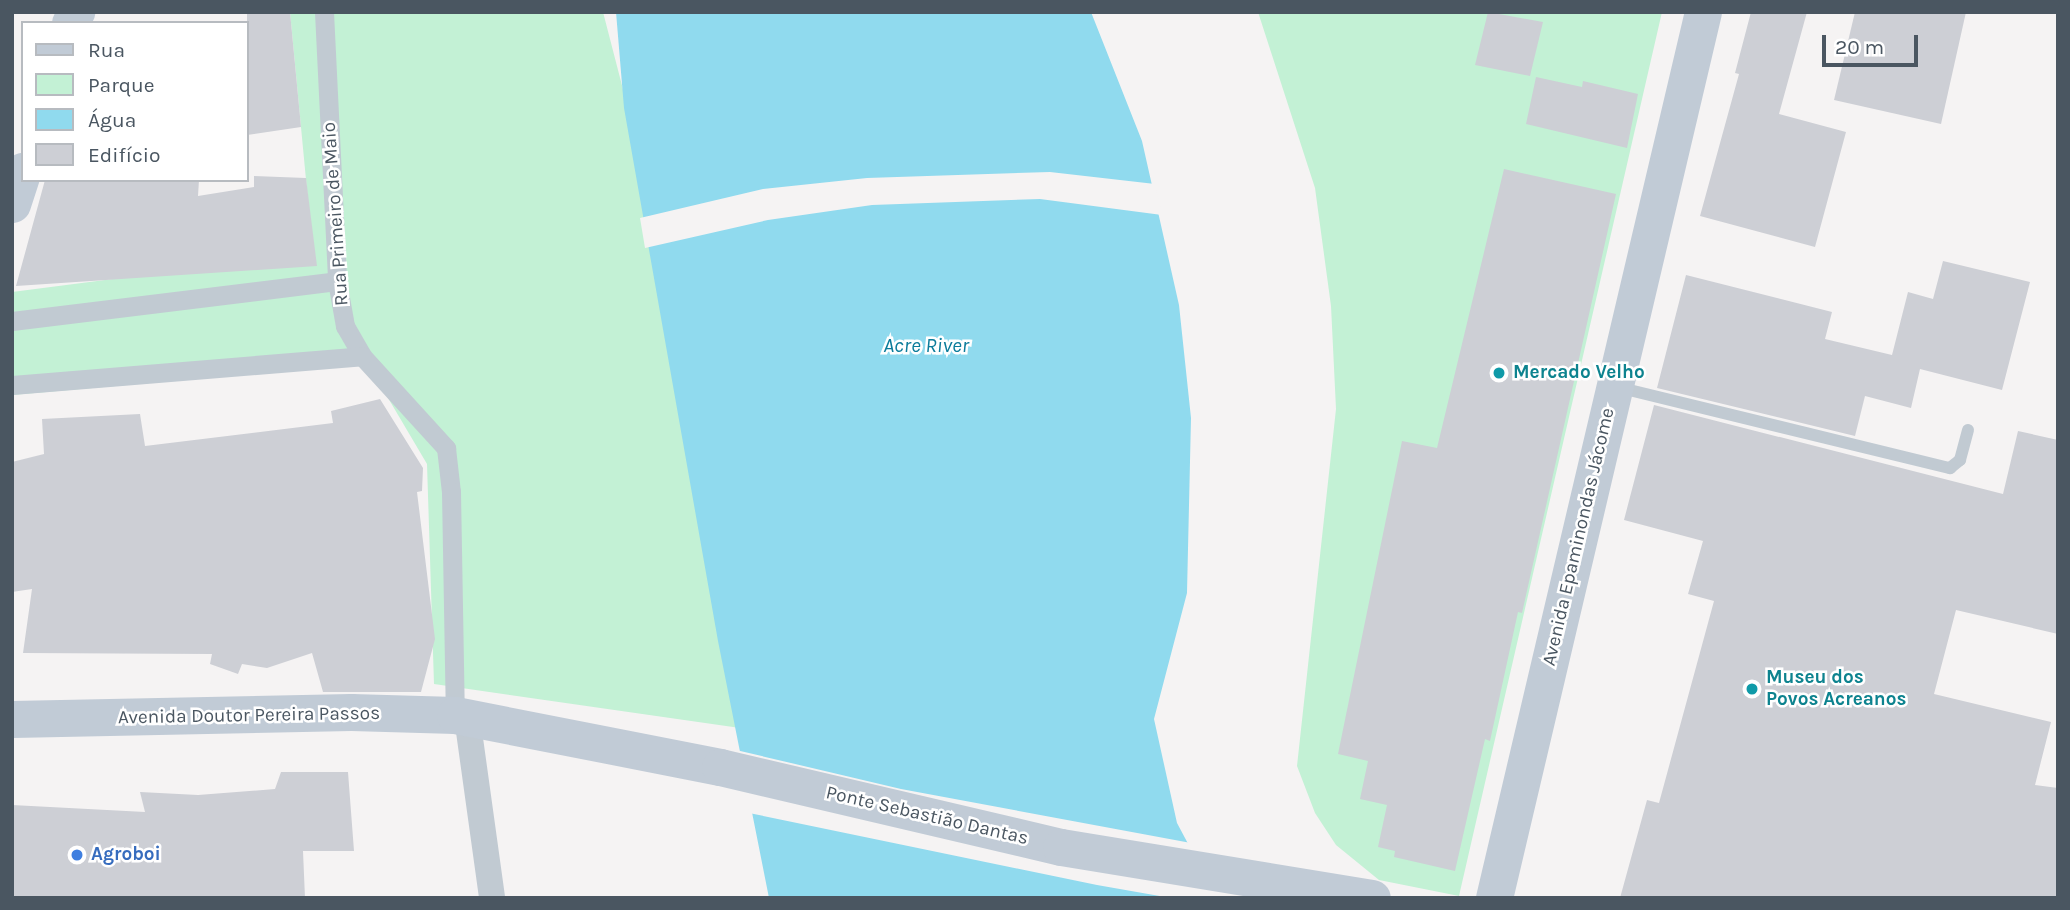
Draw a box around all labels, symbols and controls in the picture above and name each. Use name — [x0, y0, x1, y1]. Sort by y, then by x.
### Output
legend — [21, 21, 248, 182]
scale bar — [1825, 21, 1921, 65]
text: 20 m — [1835, 35, 1884, 59]
text: Rua — [88, 38, 125, 62]
text: Parque — [88, 73, 155, 97]
text: Água — [88, 108, 136, 132]
street label: Rua Primeiro de Maio — [318, 121, 354, 307]
text: Edifício — [88, 143, 161, 167]
water label: Acre River — [883, 332, 969, 358]
place label: Mercado Velho — [1513, 362, 1645, 384]
marker: Mercado Velho — [1491, 365, 1507, 381]
street label: Avenida Epaminondas Jácome — [1538, 406, 1620, 668]
place label: Museu dos Povos Acreanos — [1766, 667, 1906, 711]
marker: Museu dos Povos Acreanos — [1744, 681, 1760, 697]
street label: Avenida Doutor Pereira Passos — [118, 702, 380, 730]
street label: Ponte Sebastião Dantas — [824, 782, 1030, 850]
place label: Agroboi — [91, 844, 161, 866]
marker: Agroboi — [69, 847, 85, 863]

